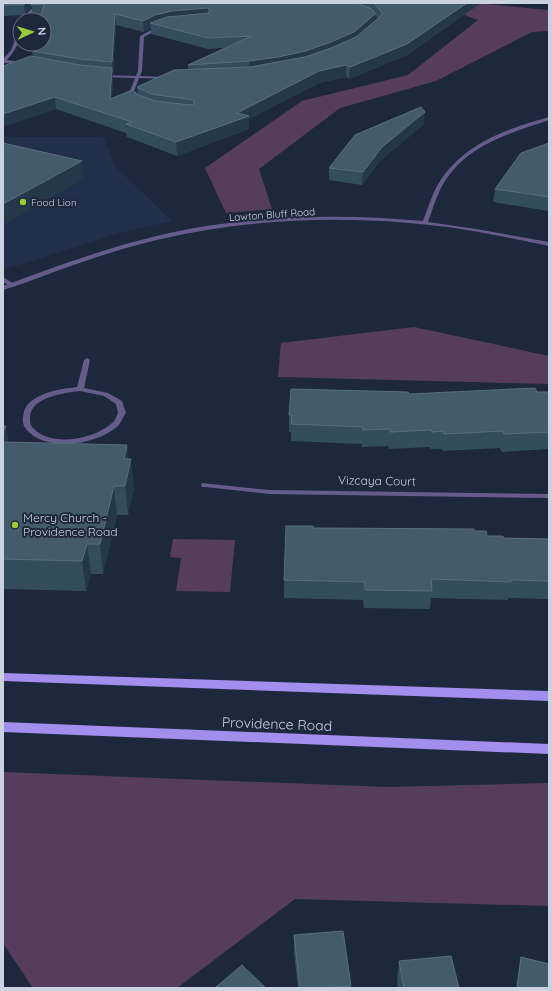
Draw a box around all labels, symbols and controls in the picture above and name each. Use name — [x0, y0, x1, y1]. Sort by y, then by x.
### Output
north arrow — [12, 12, 52, 52]
text: N — [35, 27, 49, 36]
place label: Food Lion — [31, 196, 77, 209]
marker: Food Lion — [18, 197, 28, 207]
street label: Lawton Bluff Road — [228, 205, 316, 224]
street label: Vizcaya Court — [338, 472, 416, 489]
place label: Mercy Church - Providence Road — [23, 510, 118, 539]
marker: Mercy Church - Providence Road — [10, 520, 20, 530]
street label: Providence Road — [222, 713, 332, 735]

